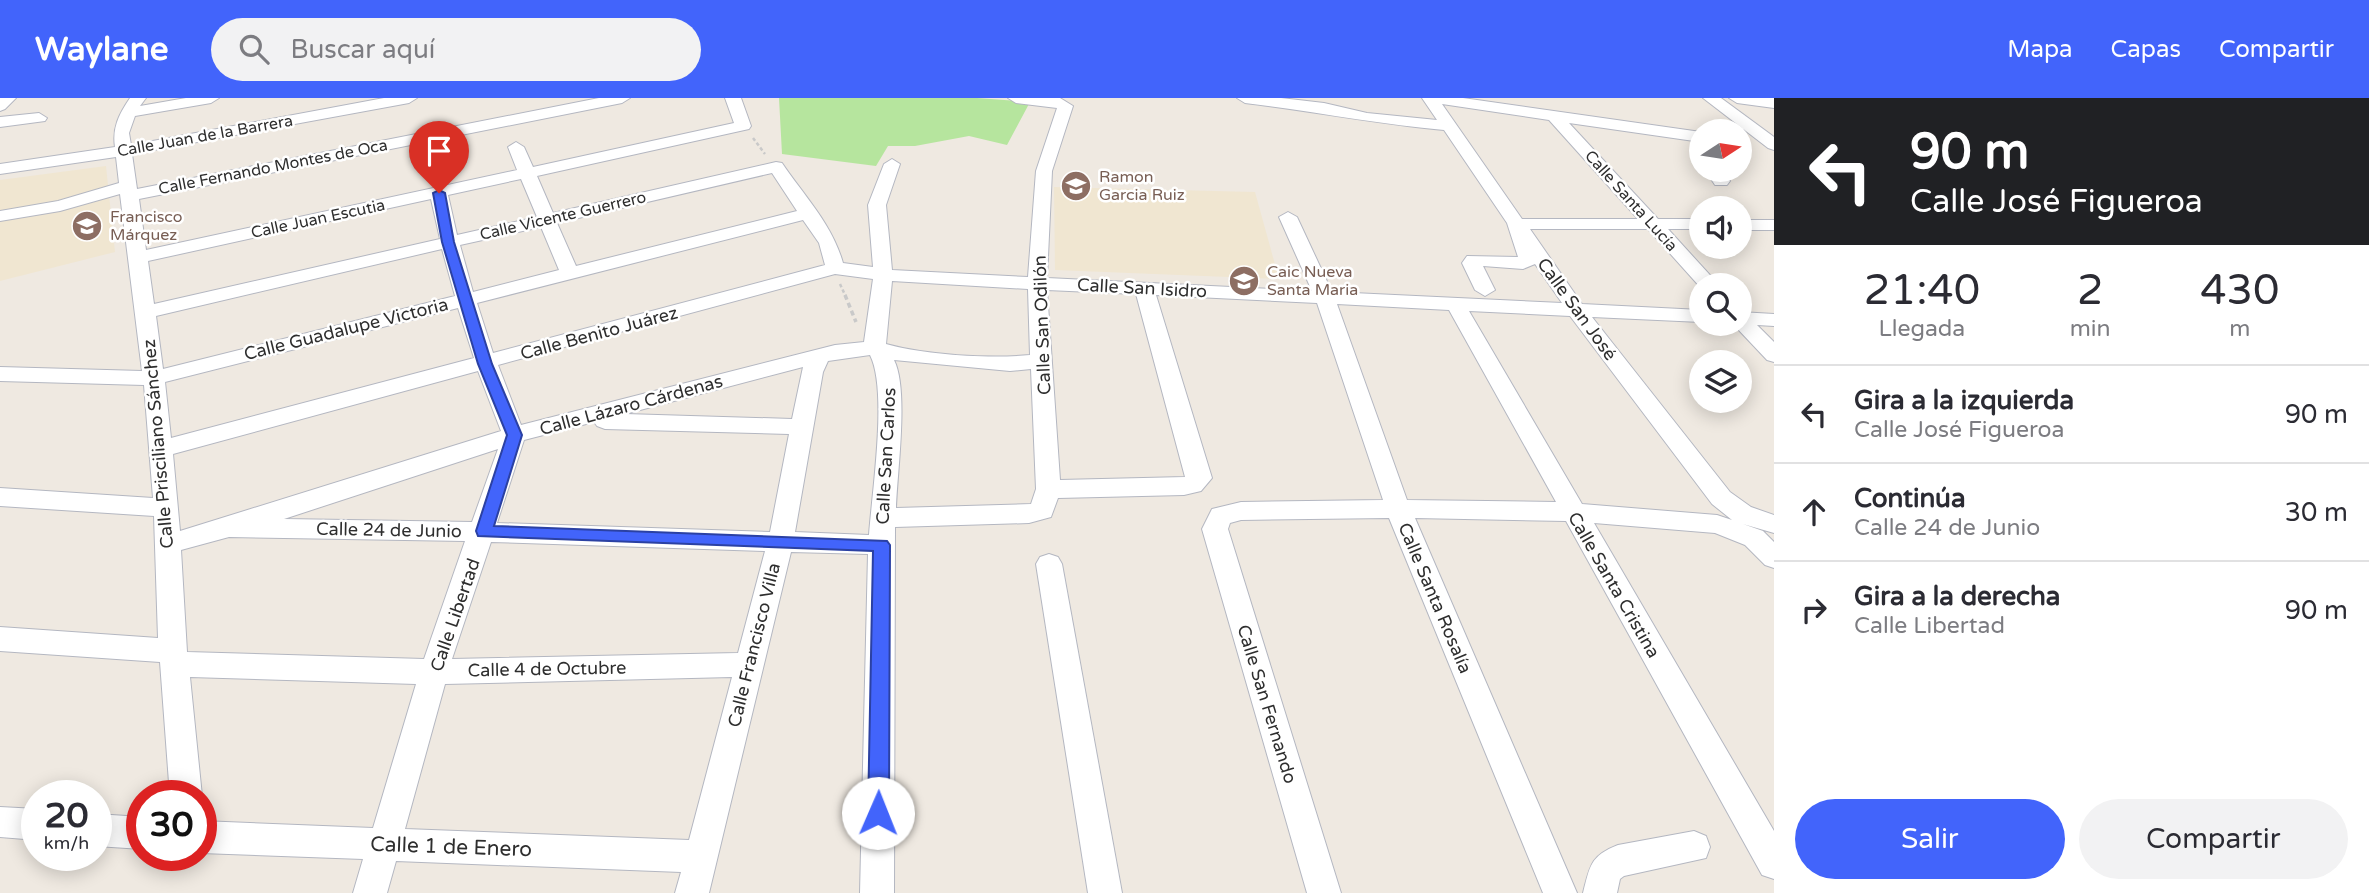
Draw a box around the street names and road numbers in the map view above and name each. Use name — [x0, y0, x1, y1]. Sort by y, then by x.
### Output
street label: Calle Juan de la Barrera — [116, 111, 294, 161]
street label: Calle Fernando Montes de Oca — [157, 135, 389, 199]
street label: Calle Santa Lucía — [1580, 146, 1682, 256]
street label: Calle Vicente Guerrero — [478, 187, 648, 245]
street label: Calle Juan Escutia — [249, 195, 387, 243]
street label: Calle San José — [1532, 253, 1622, 365]
street label: Calle San Odilón — [1029, 255, 1055, 395]
street label: Calle San Isidro — [1076, 274, 1208, 302]
street label: Calle Guadalupe Victoria — [242, 293, 450, 365]
street label: Calle Benito Juárez — [518, 301, 680, 365]
street label: Calle Prisciliano Sánchez — [138, 338, 178, 550]
street label: Calle Lázaro Cárdenas — [537, 370, 725, 440]
street label: Calle San Carlos — [871, 387, 901, 525]
street label: Calle Santa Cristina — [1563, 508, 1665, 662]
street label: Calle 24 de Junio — [316, 518, 462, 542]
street label: Calle Santa Rosalía — [1393, 519, 1477, 677]
street label: Calle Libertad — [425, 556, 485, 674]
street label: Calle Francisco Villa — [723, 561, 785, 729]
street label: Calle San Fernando — [1232, 622, 1302, 786]
street label: Calle 4 de Octubre — [468, 657, 626, 681]
street label: Calle 1 de Enero — [370, 832, 532, 862]

